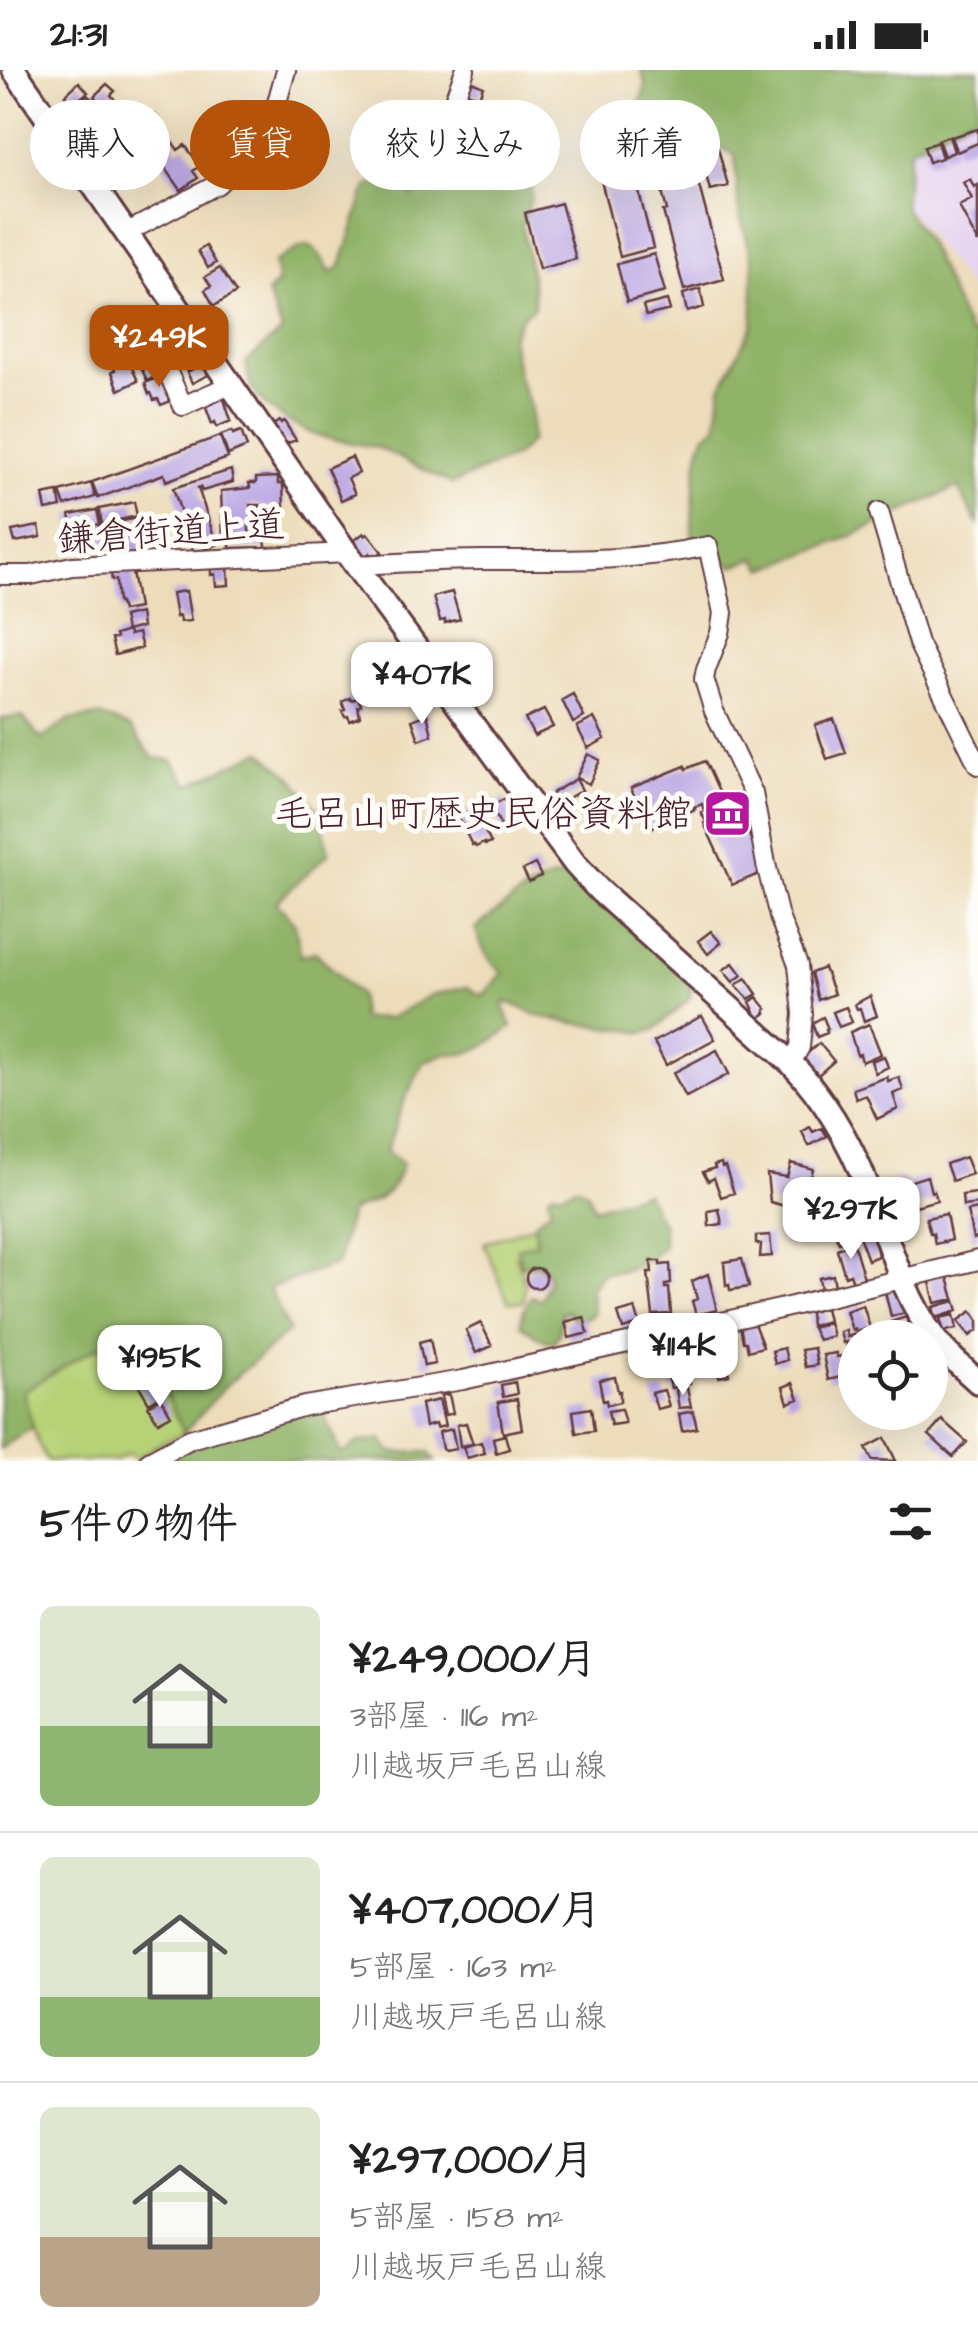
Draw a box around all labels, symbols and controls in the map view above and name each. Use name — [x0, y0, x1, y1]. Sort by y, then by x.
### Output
text: 21:31 — [50, 9, 107, 61]
chip: 購入 — [30, 100, 170, 190]
chip: 賃貸 — [190, 100, 330, 190]
chip: 絞り込み — [350, 100, 560, 190]
chip: 新着 — [580, 100, 720, 190]
pin: ¥249K — [89, 305, 229, 390]
text: ¥249K — [112, 315, 206, 360]
street label: 鎌倉街道上道 — [56, 499, 287, 567]
pin: ¥407K — [352, 642, 492, 727]
text: ¥407K — [373, 652, 471, 697]
museum icon: 毛呂山町歴史民俗資料館 — [701, 787, 753, 839]
place label: 毛呂山町歴史民俗資料館 — [274, 789, 692, 841]
pin: ¥297K — [781, 1177, 921, 1262]
text: ¥297K — [805, 1187, 897, 1232]
pin: ¥114K — [613, 1313, 753, 1398]
map controls — [838, 1320, 948, 1430]
button: locate — [838, 1320, 948, 1430]
text: ¥114K — [650, 1323, 716, 1368]
pin: ¥195K — [90, 1325, 230, 1410]
text: ¥195K — [119, 1335, 201, 1380]
icon: filters — [883, 1494, 938, 1549]
text: 5件の物件 — [40, 1496, 238, 1554]
text: ¥249,000/月 — [350, 1631, 597, 1689]
icon: home — [120, 1646, 240, 1766]
text: 3部屋 · 116 m² — [350, 1694, 538, 1739]
text: 川越坂戸毛呂山線 — [350, 1744, 606, 1789]
text: ¥407,000/月 — [350, 1882, 601, 1940]
icon: home — [120, 1897, 240, 2017]
text: 5部屋 · 163 m² — [350, 1945, 557, 1990]
text: 川越坂戸毛呂山線 — [350, 1995, 606, 2040]
text: ¥297,000/月 — [350, 2132, 594, 2190]
icon: home — [120, 2147, 240, 2267]
text: 5部屋 · 158 m² — [350, 2195, 564, 2240]
text: 川越坂戸毛呂山線 — [350, 2245, 606, 2290]

